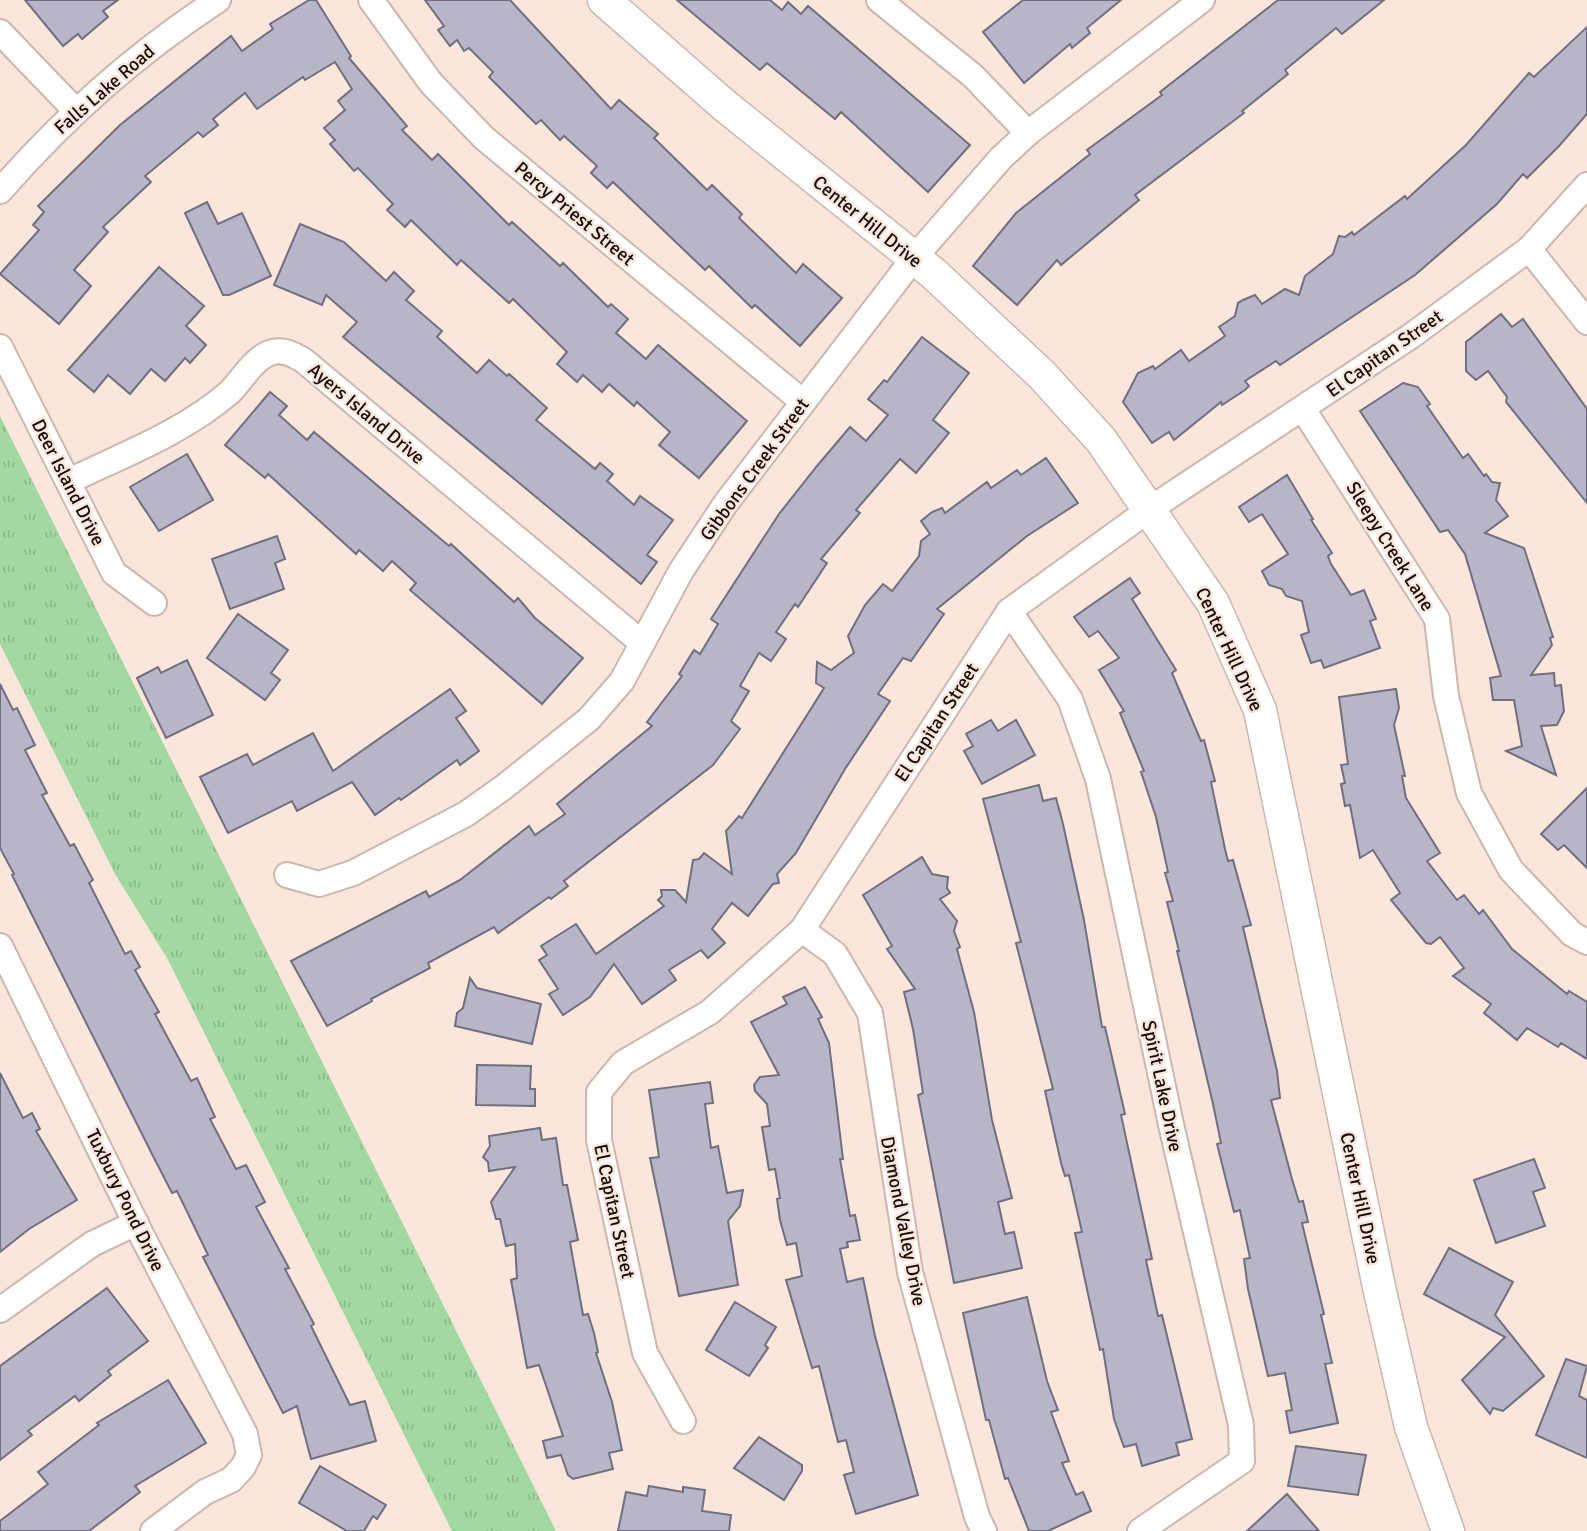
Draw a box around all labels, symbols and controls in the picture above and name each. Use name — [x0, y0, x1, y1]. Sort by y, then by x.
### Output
street label: Falls Lake Road — [50, 40, 160, 140]
street label: Percy Priest Street — [509, 157, 640, 271]
street label: Center Hill Drive — [808, 170, 927, 273]
street label: El Capitan Street — [1322, 305, 1448, 403]
street label: Ayers Island Drive — [303, 358, 430, 470]
street label: Gibbons Creek Street — [695, 393, 815, 546]
street label: Deer Island Drive — [26, 415, 110, 550]
street label: Sleepy Creek Lane — [1341, 477, 1440, 616]
street label: Center Hill Drive — [1190, 584, 1268, 715]
street label: El Capitan Street — [889, 658, 984, 787]
street label: Spirit Lake Drive — [1136, 1018, 1188, 1154]
street label: Tuxbury Pond Drive — [80, 1125, 170, 1275]
street label: Center Hill Drive — [1334, 1130, 1386, 1266]
street label: Diamond Valley Drive — [875, 1134, 931, 1308]
street label: El Capitan Street — [588, 1142, 640, 1281]

